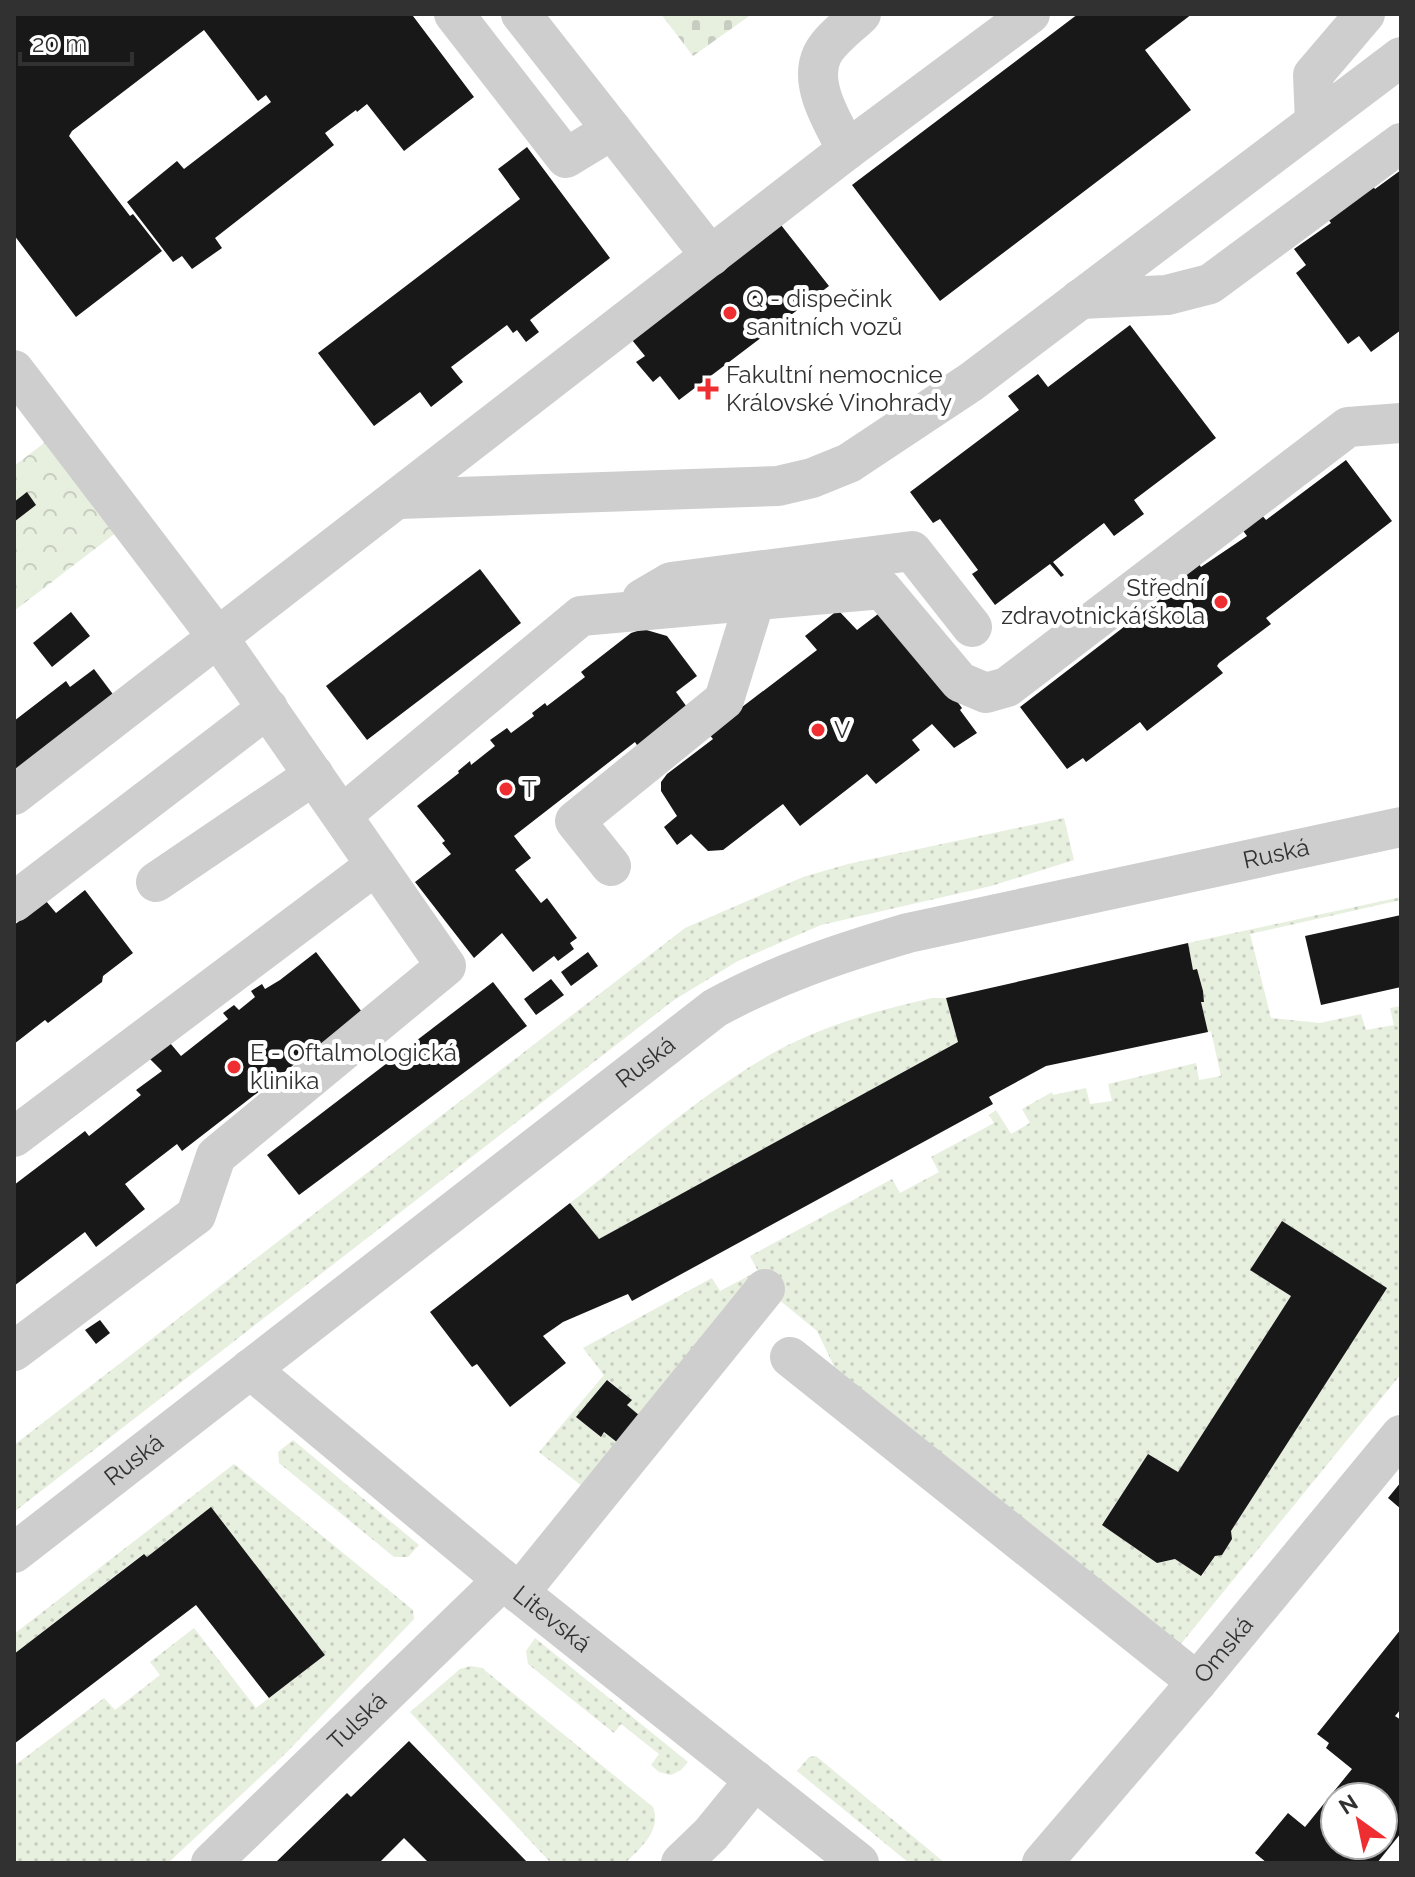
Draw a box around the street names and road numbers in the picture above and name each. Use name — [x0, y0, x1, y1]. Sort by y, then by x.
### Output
street label: Ruská — [1240, 832, 1312, 875]
street label: Ruská — [610, 1030, 681, 1094]
street label: Ruská — [98, 1427, 169, 1491]
street label: Litevská — [508, 1579, 597, 1658]
street label: Omská — [1187, 1610, 1259, 1689]
street label: Tulská — [322, 1686, 393, 1756]

